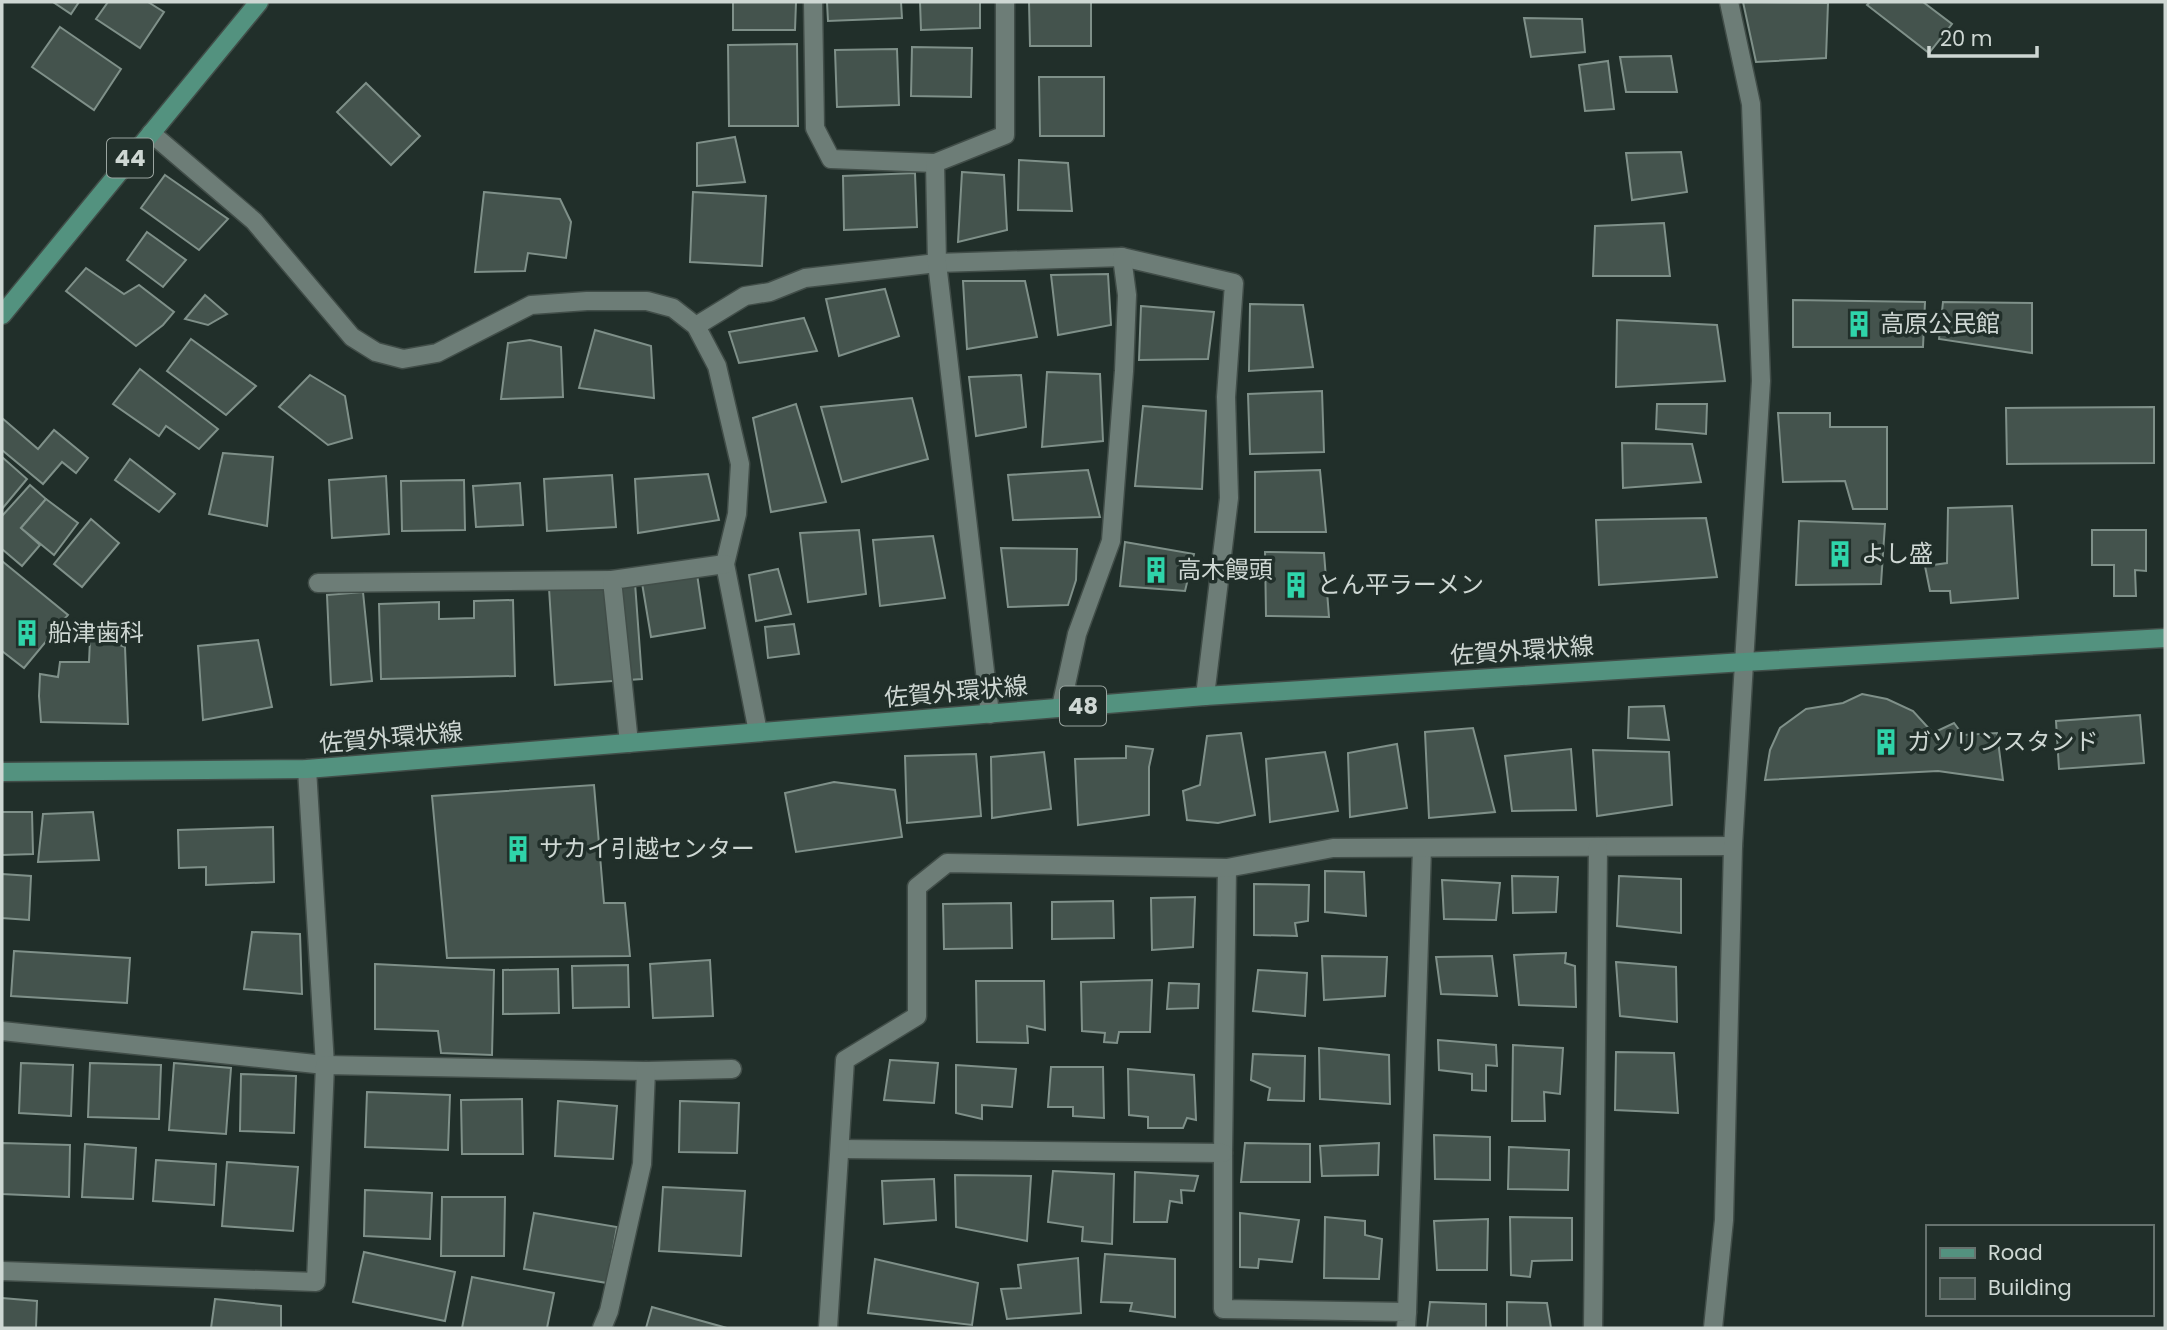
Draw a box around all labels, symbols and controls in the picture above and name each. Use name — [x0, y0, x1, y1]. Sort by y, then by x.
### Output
scale bar — [1929, 14, 2038, 58]
text: 20 m — [1940, 24, 1993, 53]
road number: 44 — [107, 139, 153, 178]
place label: 高原公民館 — [1880, 307, 2000, 340]
building icon: 高原公民館 — [1844, 309, 1874, 339]
place label: よし盛 — [1861, 537, 1933, 570]
building icon: よし盛 — [1825, 539, 1855, 569]
place label: 高木饅頭 — [1177, 553, 1273, 586]
building icon: 高木饅頭 — [1141, 555, 1171, 585]
place label: とん平ラーメン — [1317, 568, 1484, 601]
building icon: とん平ラーメン — [1281, 570, 1311, 600]
place label: 船津歯科 — [48, 616, 144, 649]
building icon: 船津歯科 — [12, 618, 42, 648]
street label: 佐賀外環状線 — [1449, 629, 1595, 672]
street label: 佐賀外環状線 — [883, 669, 1029, 714]
road number: 48 — [1060, 686, 1106, 726]
street label: 佐賀外環状線 — [318, 715, 464, 760]
place label: ガソリンスタンド — [1907, 725, 2099, 758]
building icon: ガソリンスタンド — [1871, 727, 1901, 757]
place label: サカイ引越センター — [539, 832, 755, 865]
building icon: サカイ引越センター — [503, 834, 533, 864]
legend — [1926, 1225, 2153, 1316]
text: Road — [1988, 1238, 2043, 1267]
text: Building — [1988, 1273, 2072, 1302]

